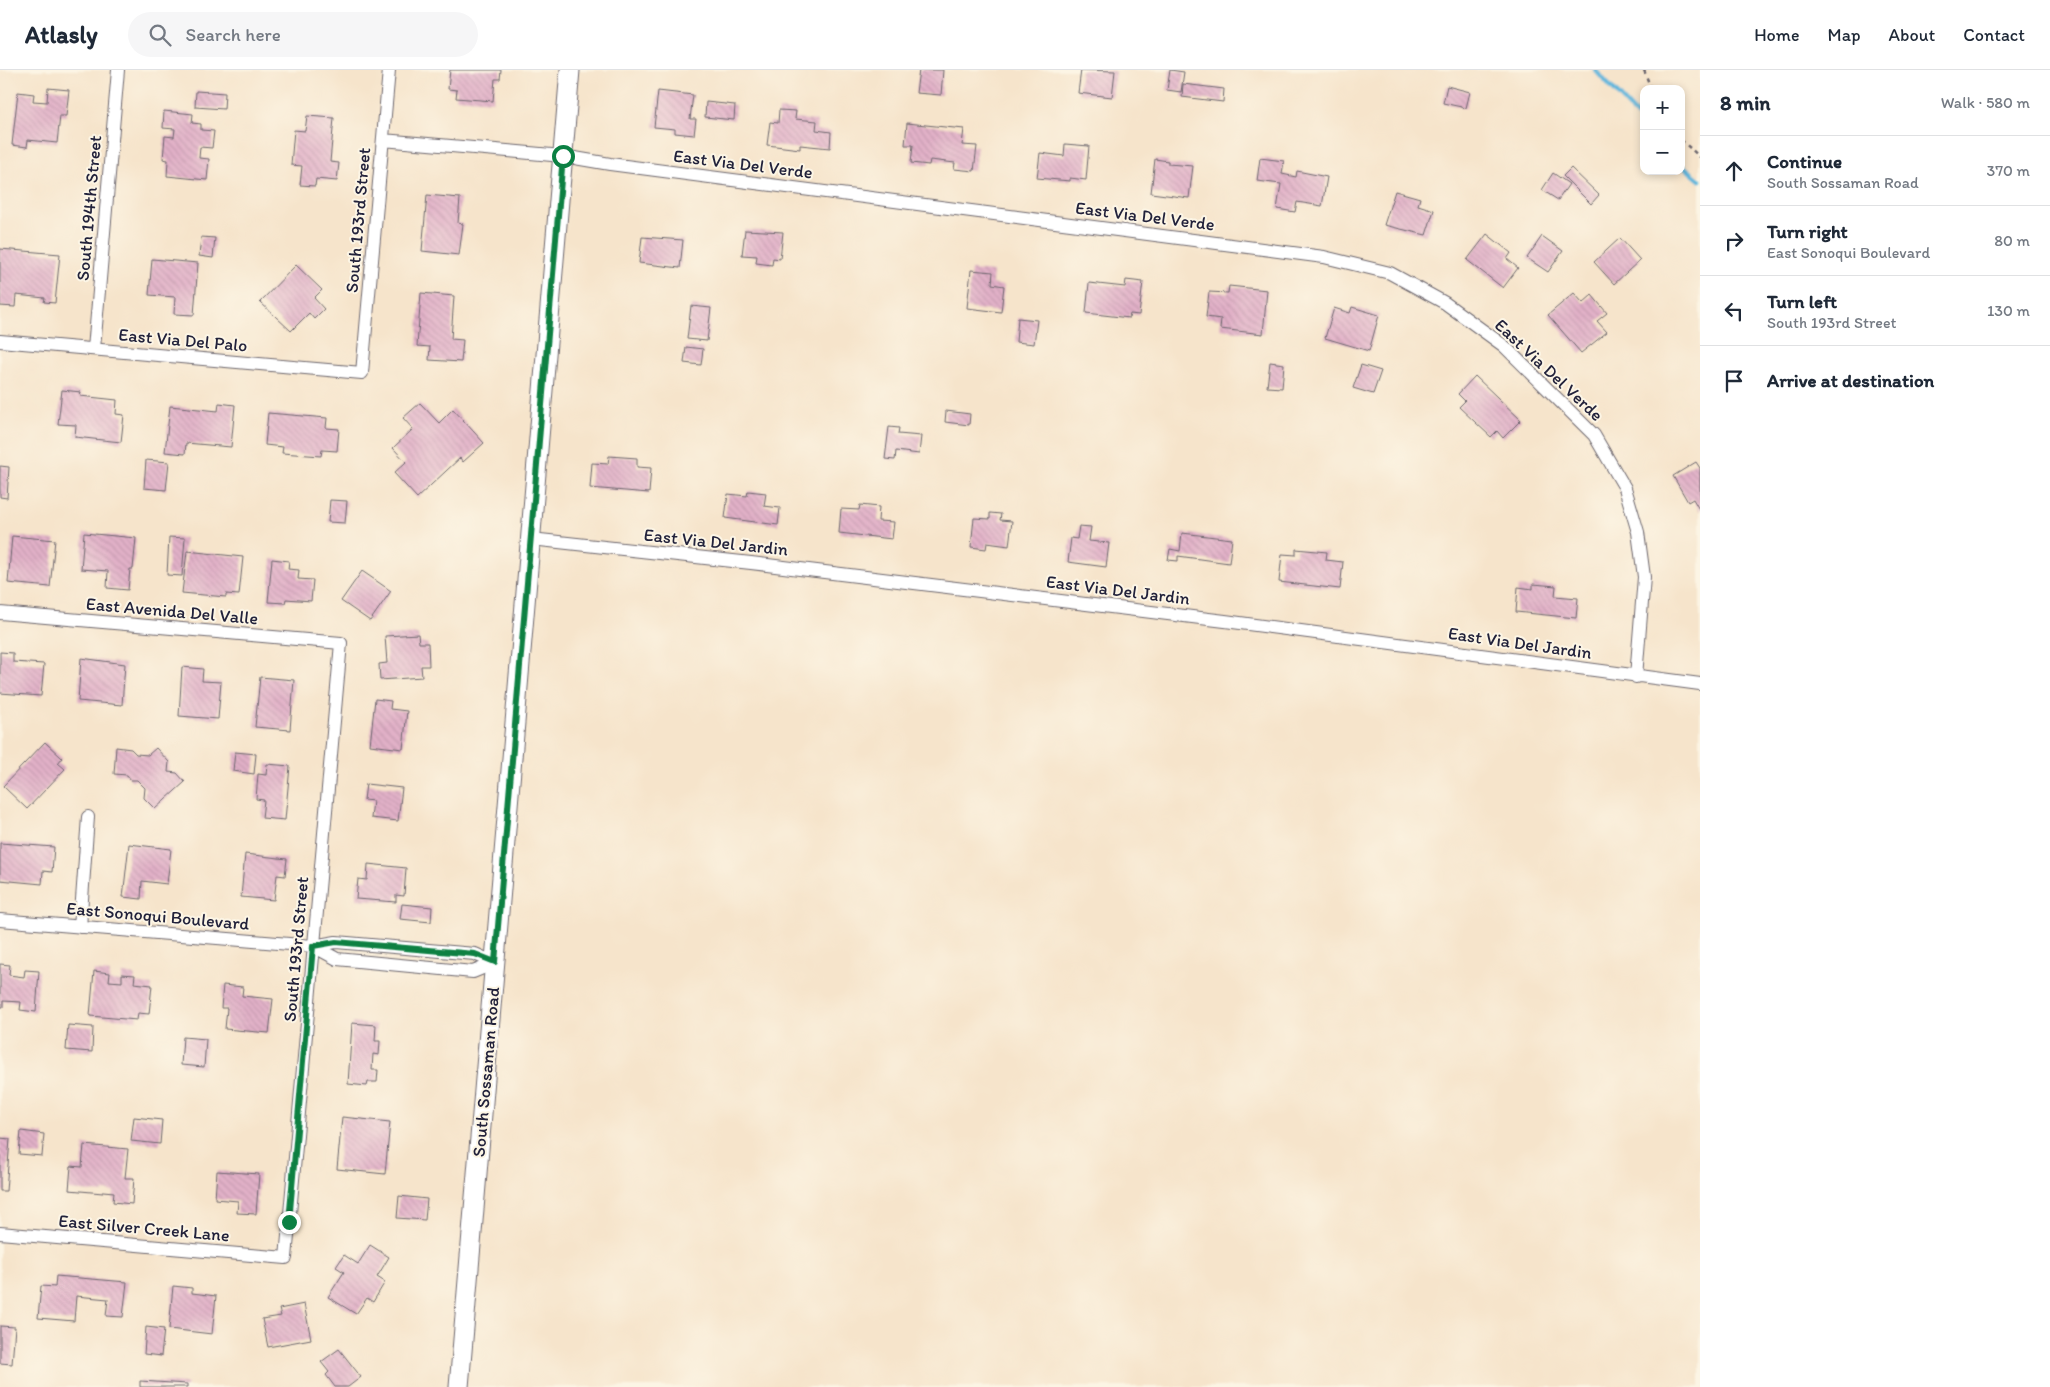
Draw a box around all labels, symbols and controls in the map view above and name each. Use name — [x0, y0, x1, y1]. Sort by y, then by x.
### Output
search box — [128, 12, 478, 57]
text: Atlasly — [25, 20, 98, 49]
icon: search — [146, 21, 174, 49]
text: Search here — [186, 23, 281, 46]
text: Home — [1754, 24, 1800, 46]
text: Map — [1828, 24, 1861, 46]
text: About — [1889, 24, 1935, 46]
text: Contact — [1963, 24, 2025, 46]
map controls — [1640, 85, 1685, 175]
button: + — [1640, 85, 1685, 130]
text: 8 min — [1720, 90, 1770, 115]
text: Walk · 580 m — [1941, 93, 2030, 112]
button: − — [1640, 130, 1685, 175]
street label: South 194th Street — [72, 134, 106, 282]
route start — [552, 145, 575, 168]
street label: East Via Del Verde — [672, 145, 814, 183]
street label: South 193rd Street — [341, 146, 375, 294]
text: Continue — [1767, 150, 1842, 173]
icon: ahead — [1720, 157, 1748, 185]
text: 370 m — [1986, 161, 2030, 180]
text: South Sossaman Road — [1767, 173, 1919, 192]
street label: East Via Del Verde — [1074, 197, 1216, 235]
text: Turn right — [1767, 220, 1848, 243]
icon: right — [1720, 227, 1748, 255]
text: 80 m — [1994, 231, 2030, 250]
text: East Sonoqui Boulevard — [1767, 243, 1930, 262]
text: Turn left — [1767, 290, 1837, 313]
icon: left — [1720, 297, 1748, 325]
text: 130 m — [1987, 301, 2030, 320]
text: South 193rd Street — [1767, 313, 1897, 332]
street label: East Via Del Verde — [1490, 314, 1608, 426]
street label: East Via Del Palo — [118, 323, 248, 357]
icon: arrive — [1720, 367, 1748, 395]
text: Arrive at destination — [1767, 369, 1934, 392]
street label: East Via Del Jardin — [643, 523, 789, 561]
street label: East Via Del Jardin — [1045, 570, 1191, 610]
street label: East Avenida Del Valle — [85, 593, 259, 629]
street label: East Via Del Jardin — [1447, 622, 1593, 664]
street label: South 193rd Street — [279, 875, 313, 1023]
street label: East Sonoqui Boulevard — [66, 897, 251, 935]
street label: South Sossaman Road — [468, 986, 504, 1158]
street label: East Silver Creek Lane — [58, 1210, 230, 1246]
route end — [278, 1211, 301, 1234]

